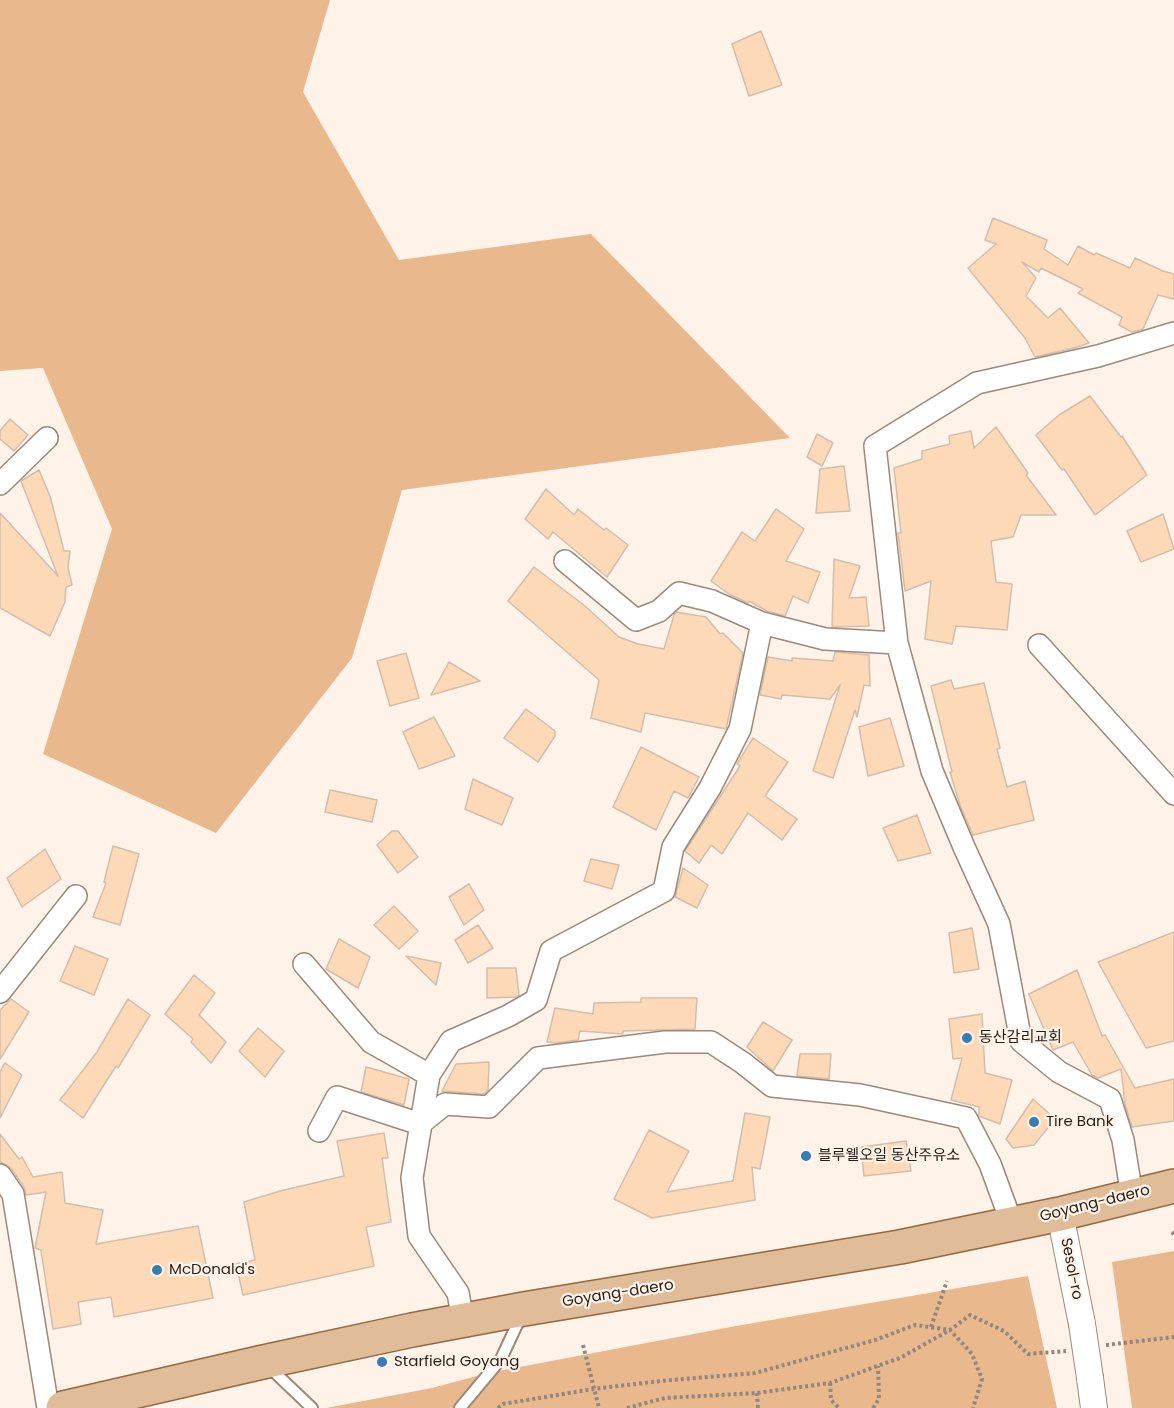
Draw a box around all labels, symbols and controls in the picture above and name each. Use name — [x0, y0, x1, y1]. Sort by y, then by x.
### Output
place label: 동산감리교회 — [979, 1029, 1062, 1047]
marker: 동산감리교회 — [960, 1031, 974, 1045]
place label: Tire Bank — [1046, 1113, 1113, 1131]
marker: Tire Bank — [1027, 1115, 1041, 1129]
place label: 블루웰오일 동산주유소 — [818, 1147, 960, 1165]
marker: 블루웰오일 동산주유소 — [799, 1149, 813, 1163]
street label: Goyang-daero — [1038, 1182, 1152, 1226]
street label: Sesol-ro — [1056, 1237, 1086, 1301]
place label: McDonald's — [169, 1261, 255, 1279]
marker: McDonald's — [150, 1263, 164, 1277]
street label: Goyang-daero — [561, 1276, 675, 1312]
place label: Starfield Goyang — [394, 1353, 519, 1371]
marker: Starfield Goyang — [375, 1355, 389, 1369]

